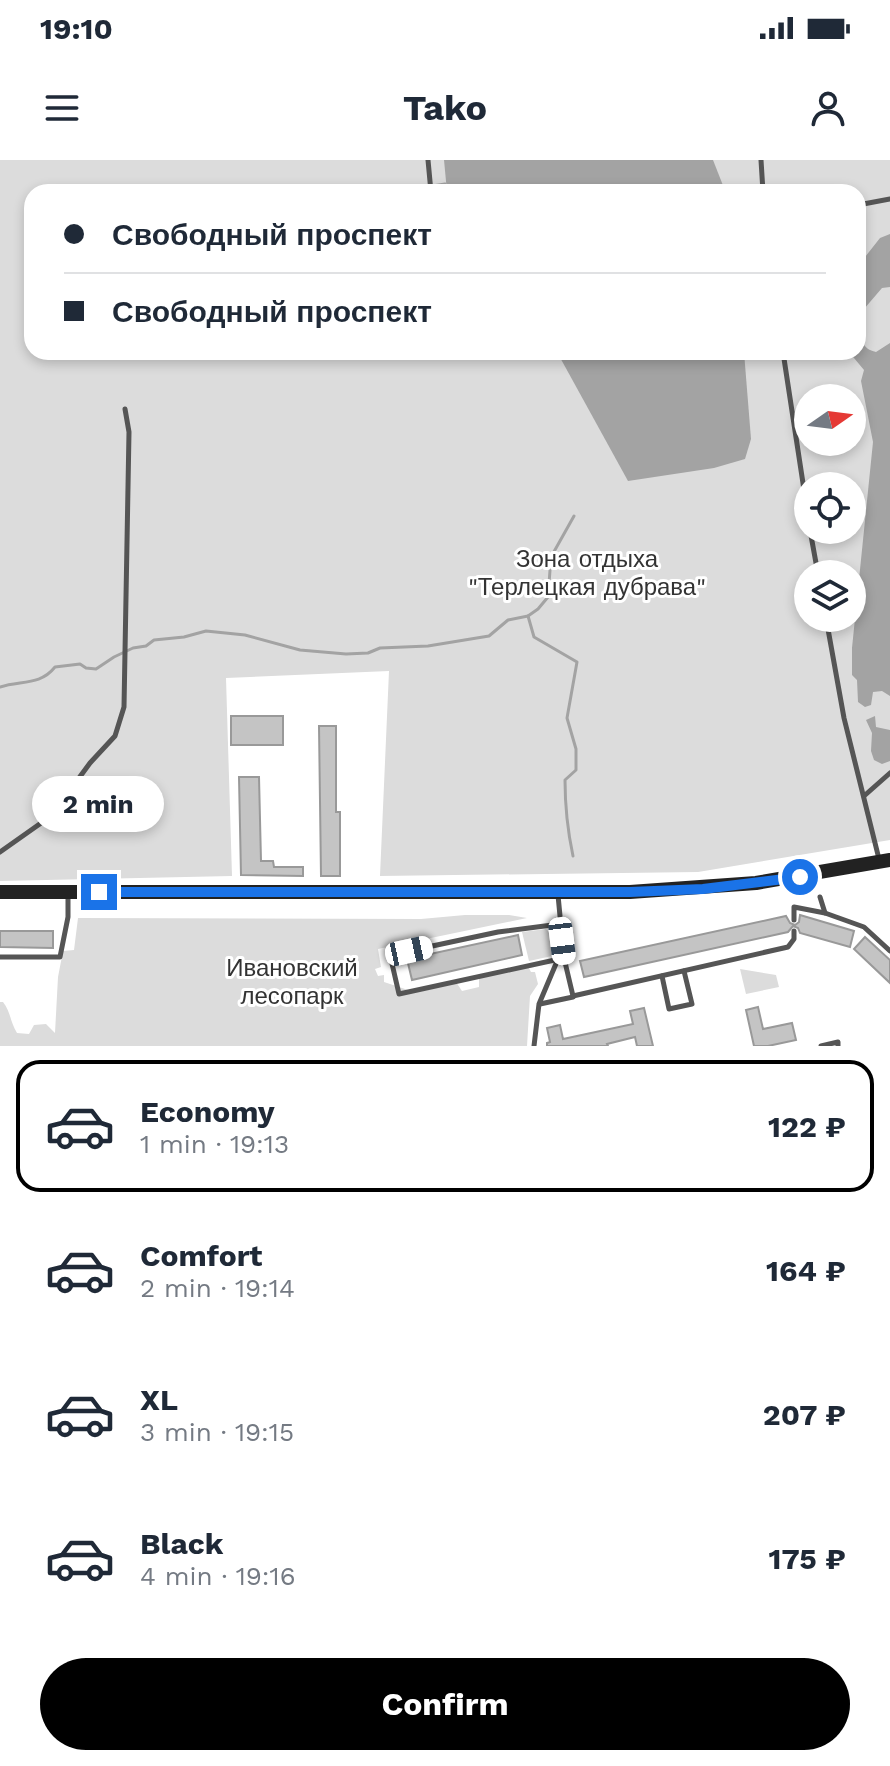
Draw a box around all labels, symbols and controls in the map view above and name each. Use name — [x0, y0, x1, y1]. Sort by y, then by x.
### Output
text: 19:10 — [40, 11, 113, 46]
icon: menu — [40, 86, 84, 130]
icon: person — [806, 86, 850, 130]
text: Tako — [403, 87, 487, 129]
text: Свободный проспект — [112, 217, 432, 252]
text: Свободный проспект — [112, 294, 432, 329]
north arrow — [794, 384, 866, 456]
map controls — [794, 384, 866, 632]
button: locate — [794, 472, 866, 544]
park label: Зона отдыха "Терлецкая дубрава" — [468, 545, 706, 601]
button: layers — [794, 560, 866, 632]
callout: 2 min — [33, 776, 165, 832]
text: 2 min — [62, 789, 134, 819]
route start — [782, 859, 818, 895]
route end — [81, 874, 117, 910]
car — [547, 916, 577, 966]
car — [383, 934, 435, 968]
park label: Ивановский лесопарк — [226, 954, 358, 1010]
icon: car — [44, 1090, 116, 1162]
text: Economy — [140, 1094, 275, 1129]
text: 122 ₽ — [768, 1109, 846, 1144]
text: 1 min · 19:13 — [140, 1129, 289, 1159]
icon: car — [44, 1234, 116, 1306]
text: Comfort — [140, 1238, 262, 1273]
text: 164 ₽ — [766, 1253, 846, 1288]
text: 2 min · 19:14 — [140, 1273, 295, 1303]
icon: car — [44, 1378, 116, 1450]
text: XL — [140, 1382, 178, 1417]
text: 207 ₽ — [763, 1397, 846, 1432]
text: 3 min · 19:15 — [140, 1417, 294, 1447]
icon: car — [44, 1522, 116, 1594]
text: Black — [140, 1526, 224, 1561]
text: 175 ₽ — [768, 1541, 846, 1576]
text: 4 min · 19:16 — [140, 1561, 295, 1591]
button: Confirm — [40, 1658, 850, 1750]

